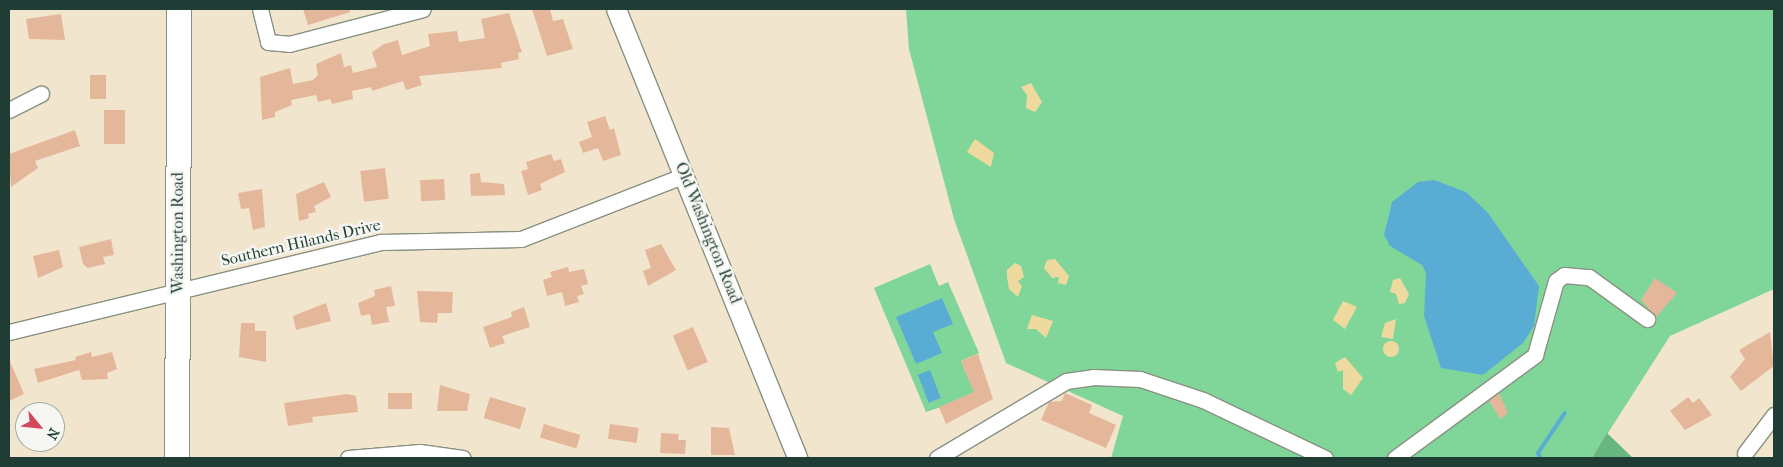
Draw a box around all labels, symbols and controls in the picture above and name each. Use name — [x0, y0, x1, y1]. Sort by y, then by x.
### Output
street label: Old Washington Road — [671, 159, 745, 307]
street label: Washington Road — [168, 172, 188, 294]
street label: Southern Hilands Drive — [220, 215, 382, 271]
north arrow — [15, 402, 65, 452]
text: N — [43, 425, 63, 442]

